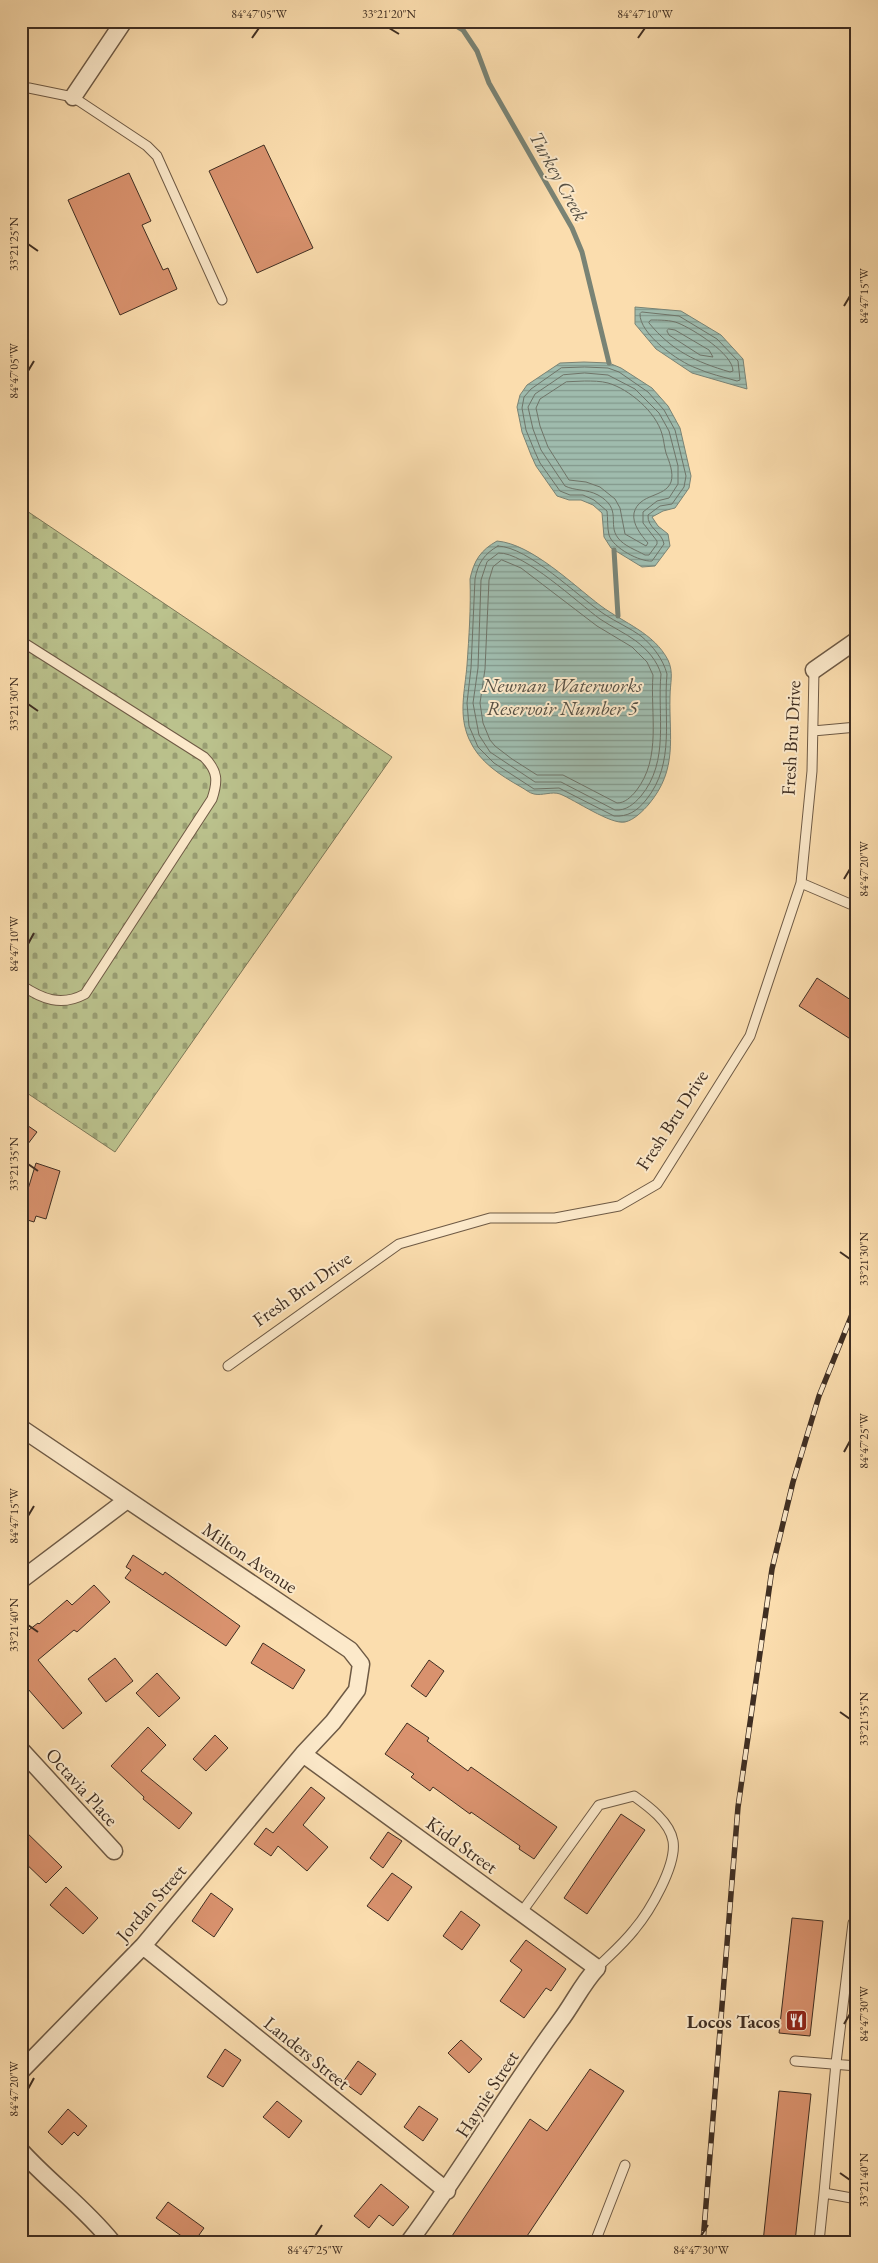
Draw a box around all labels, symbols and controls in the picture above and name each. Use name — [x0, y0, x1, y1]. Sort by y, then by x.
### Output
text: 84°47'05"W — [231, 6, 288, 22]
text: 33°21'20"N — [362, 6, 416, 22]
text: 84°47'10"W — [617, 6, 674, 22]
water label: Turkey Creek — [524, 126, 594, 226]
text: 33°21'25"N — [6, 217, 22, 271]
text: 84°47'15"W — [856, 267, 872, 324]
text: 84°47'05"W — [6, 342, 22, 399]
water label: Newnan Waterworks Reservoir Number 5 — [481, 672, 643, 721]
text: 33°21'30"N — [6, 677, 22, 731]
street label: Fresh Bru Drive — [776, 680, 806, 796]
text: 84°47'20"W — [856, 840, 872, 897]
text: 84°47'10"W — [6, 915, 22, 972]
street label: Fresh Bru Drive — [630, 1065, 714, 1175]
text: 33°21'35"N — [6, 1137, 22, 1191]
text: 33°21'30"N — [856, 1232, 872, 1286]
street label: Fresh Bru Drive — [248, 1246, 356, 1332]
text: 84°47'25"W — [856, 1412, 872, 1469]
text: 84°47'15"W — [6, 1487, 22, 1544]
street label: Milton Avenue — [197, 1517, 303, 1599]
text: 33°21'40"N — [6, 1598, 22, 1652]
text: 33°21'35"N — [856, 1692, 872, 1746]
street label: Octavia Place — [40, 1743, 124, 1831]
street label: Kidd Street — [421, 1811, 503, 1879]
street label: Jordan Street — [109, 1859, 192, 1949]
text: 84°47'30"W — [856, 1985, 872, 2042]
place label: Locos Tacos — [687, 2009, 780, 2034]
restaurant icon: Locos Tacos — [784, 2009, 808, 2033]
street label: Landers Street — [259, 2011, 355, 2095]
street label: Haynie Street — [450, 2046, 524, 2142]
text: 84°47'20"W — [6, 2060, 22, 2117]
text: 33°21'40"N — [856, 2153, 872, 2207]
text: 84°47'25"W — [287, 2242, 344, 2258]
text: 84°47'30"W — [673, 2242, 730, 2258]

